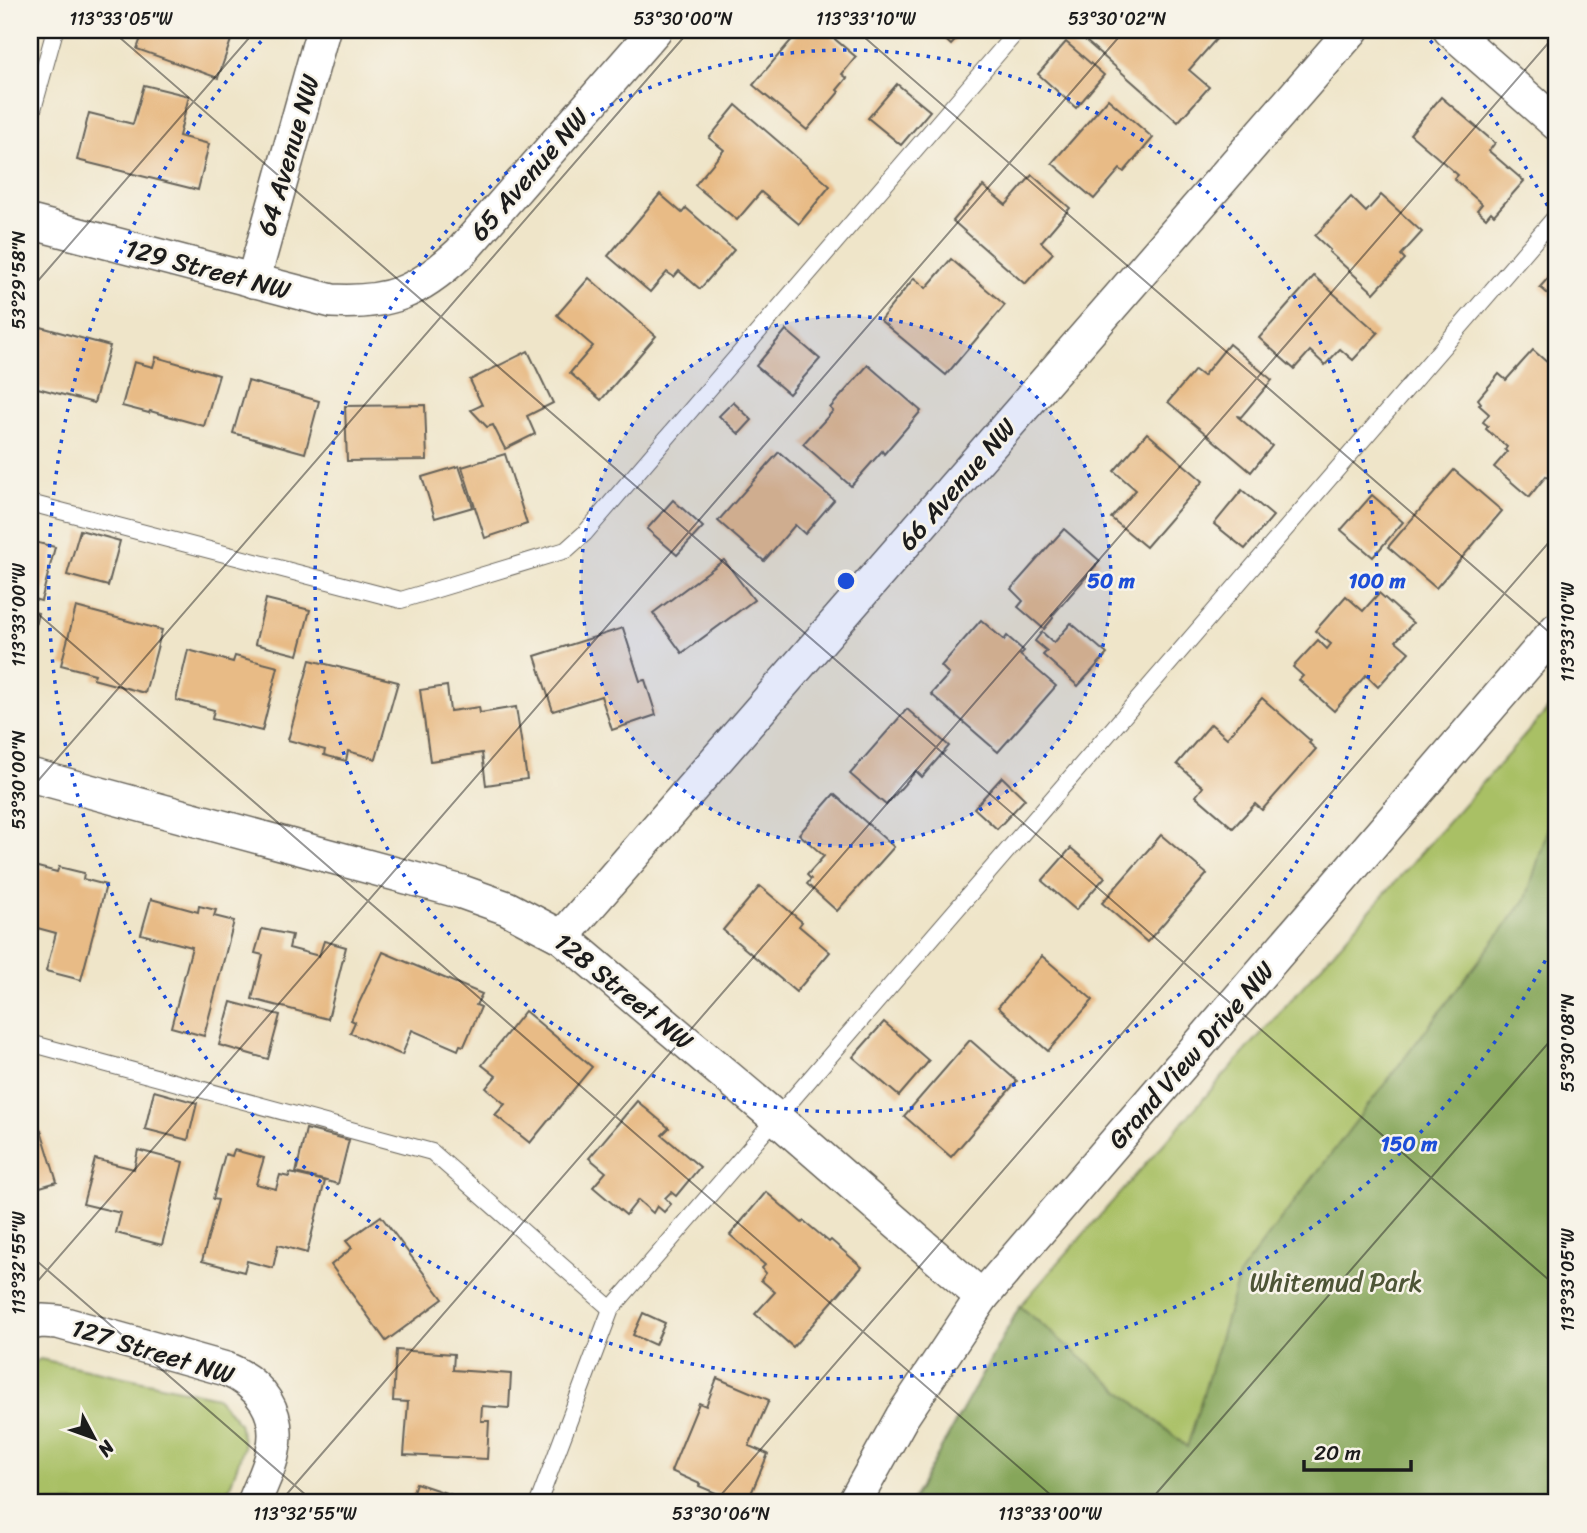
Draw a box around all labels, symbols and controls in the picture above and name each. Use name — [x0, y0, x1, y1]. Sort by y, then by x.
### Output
text: 113°33'05"W — [69, 3, 174, 35]
text: 53°30'00"N — [633, 3, 733, 35]
text: 113°33'10"W — [816, 3, 917, 35]
text: 53°30'02"N — [1068, 3, 1167, 35]
street label: 64 Avenue NW — [243, 68, 333, 241]
street label: 65 Avenue NW — [457, 96, 601, 252]
street label: 129 Street NW — [120, 225, 296, 313]
text: 53°29'58"N — [3, 230, 35, 329]
street label: 66 Avenue NW — [886, 406, 1029, 561]
text: 113°33'00"W — [3, 562, 35, 667]
text: 50 m — [1087, 562, 1136, 600]
text: 100 m — [1348, 562, 1406, 600]
centre of rings — [834, 569, 858, 593]
text: 113°33'10"W — [1552, 581, 1584, 682]
text: 53°30'00"N — [3, 730, 35, 830]
street label: 128 Street NW — [544, 920, 705, 1063]
street label: Grand View Drive NW — [1095, 950, 1287, 1160]
text: 53°30'08"N — [1552, 993, 1584, 1092]
text: 150 m — [1381, 1125, 1438, 1163]
text: 113°32'55"W — [3, 1210, 35, 1315]
text: 113°33'05"W — [1552, 1227, 1584, 1332]
park label: Whitemud Park — [1249, 1259, 1423, 1305]
street label: 127 Street NW — [66, 1304, 241, 1398]
north arrow — [60, 1404, 130, 1474]
scale bar — [1304, 1428, 1410, 1472]
text: N — [89, 1432, 124, 1465]
text: 20 m — [1314, 1434, 1361, 1472]
text: 113°32'55"W — [253, 1498, 358, 1530]
text: 53°30'06"N — [672, 1498, 771, 1530]
text: 113°33'00"W — [998, 1498, 1103, 1530]

